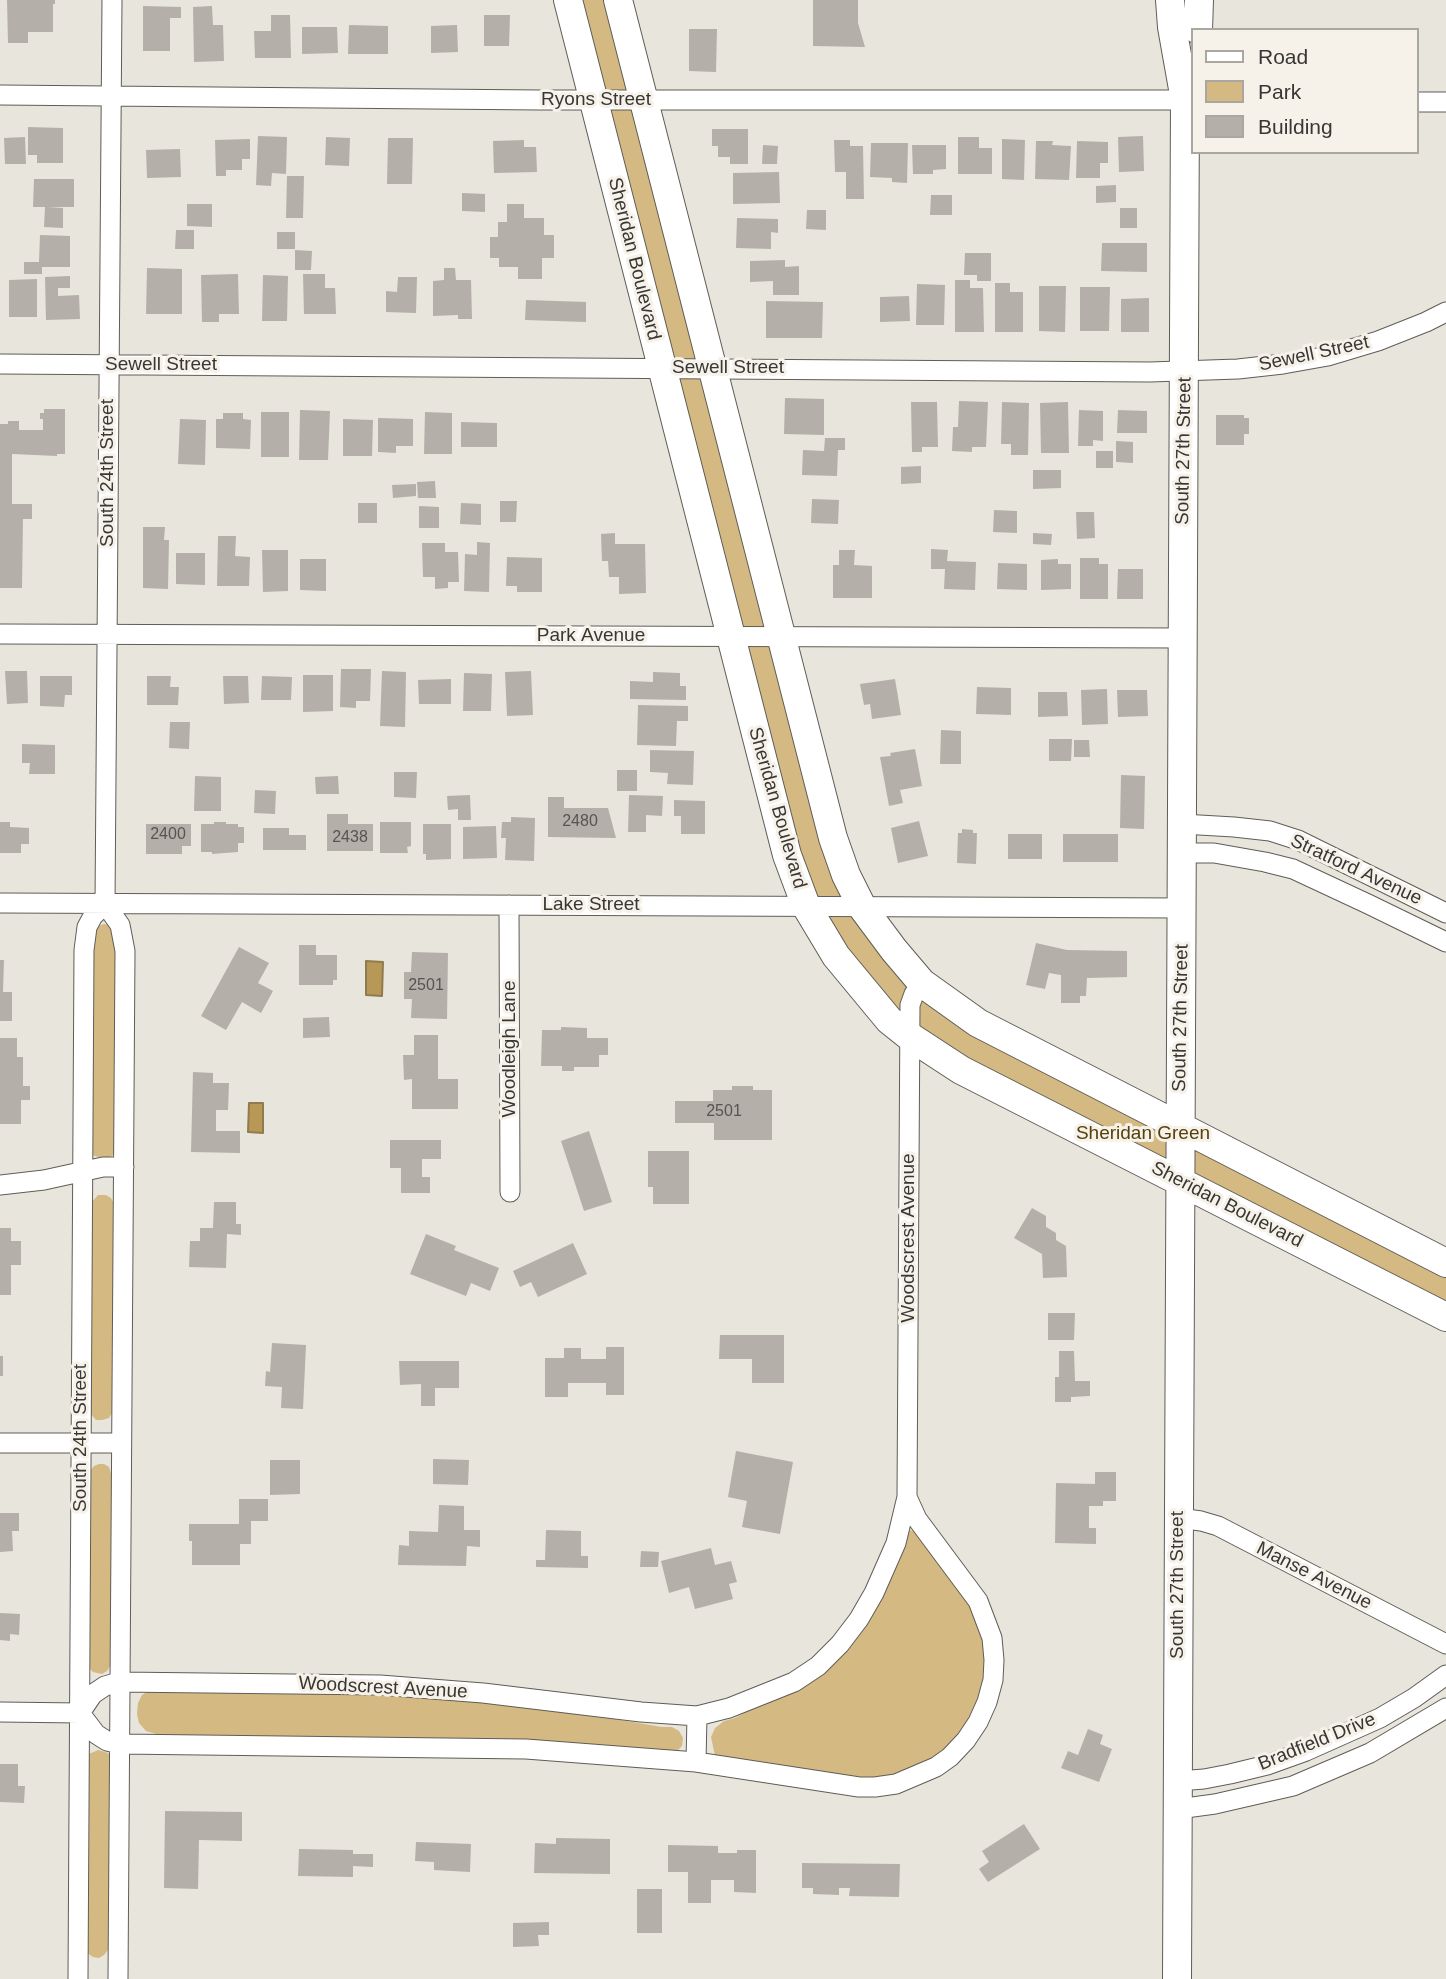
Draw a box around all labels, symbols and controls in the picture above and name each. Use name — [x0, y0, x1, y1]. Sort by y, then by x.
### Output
legend — [1190, 28, 1418, 154]
text: Road — [1258, 45, 1308, 68]
text: Park — [1258, 80, 1301, 103]
street label: Ryons Street — [541, 89, 651, 111]
text: Building — [1258, 115, 1333, 138]
street label: Sheridan Boulevard — [603, 175, 665, 343]
street label: Sewell Street — [1257, 331, 1371, 377]
street label: Sewell Street — [105, 354, 217, 376]
street label: Sewell Street — [672, 357, 784, 379]
street label: South 27th Street — [1171, 377, 1197, 525]
street label: South 24th Street — [97, 399, 119, 547]
street label: Park Avenue — [537, 625, 645, 647]
street label: Sheridan Boulevard — [743, 725, 811, 891]
house number: 2480 — [562, 812, 598, 832]
house number: 2400 — [150, 825, 186, 845]
house number: 2438 — [332, 828, 368, 848]
street label: Stratford Avenue — [1287, 830, 1425, 910]
street label: Lake Street — [542, 894, 640, 916]
street label: South 27th Street — [1168, 944, 1194, 1092]
house number: 2501 — [408, 976, 444, 996]
street label: Woodleigh Lane — [499, 981, 521, 1117]
house number: 2501 — [706, 1102, 742, 1122]
park label: Sheridan Green — [1076, 1123, 1210, 1145]
street label: Woodscrest Avenue — [898, 1153, 920, 1323]
street label: Sheridan Boulevard — [1147, 1157, 1307, 1253]
street label: South 24th Street — [70, 1364, 92, 1512]
street label: South 27th Street — [1167, 1511, 1189, 1659]
street label: Manse Avenue — [1253, 1537, 1375, 1615]
street label: Woodscrest Avenue — [298, 1672, 468, 1704]
street label: Bradfield Drive — [1255, 1708, 1379, 1776]

